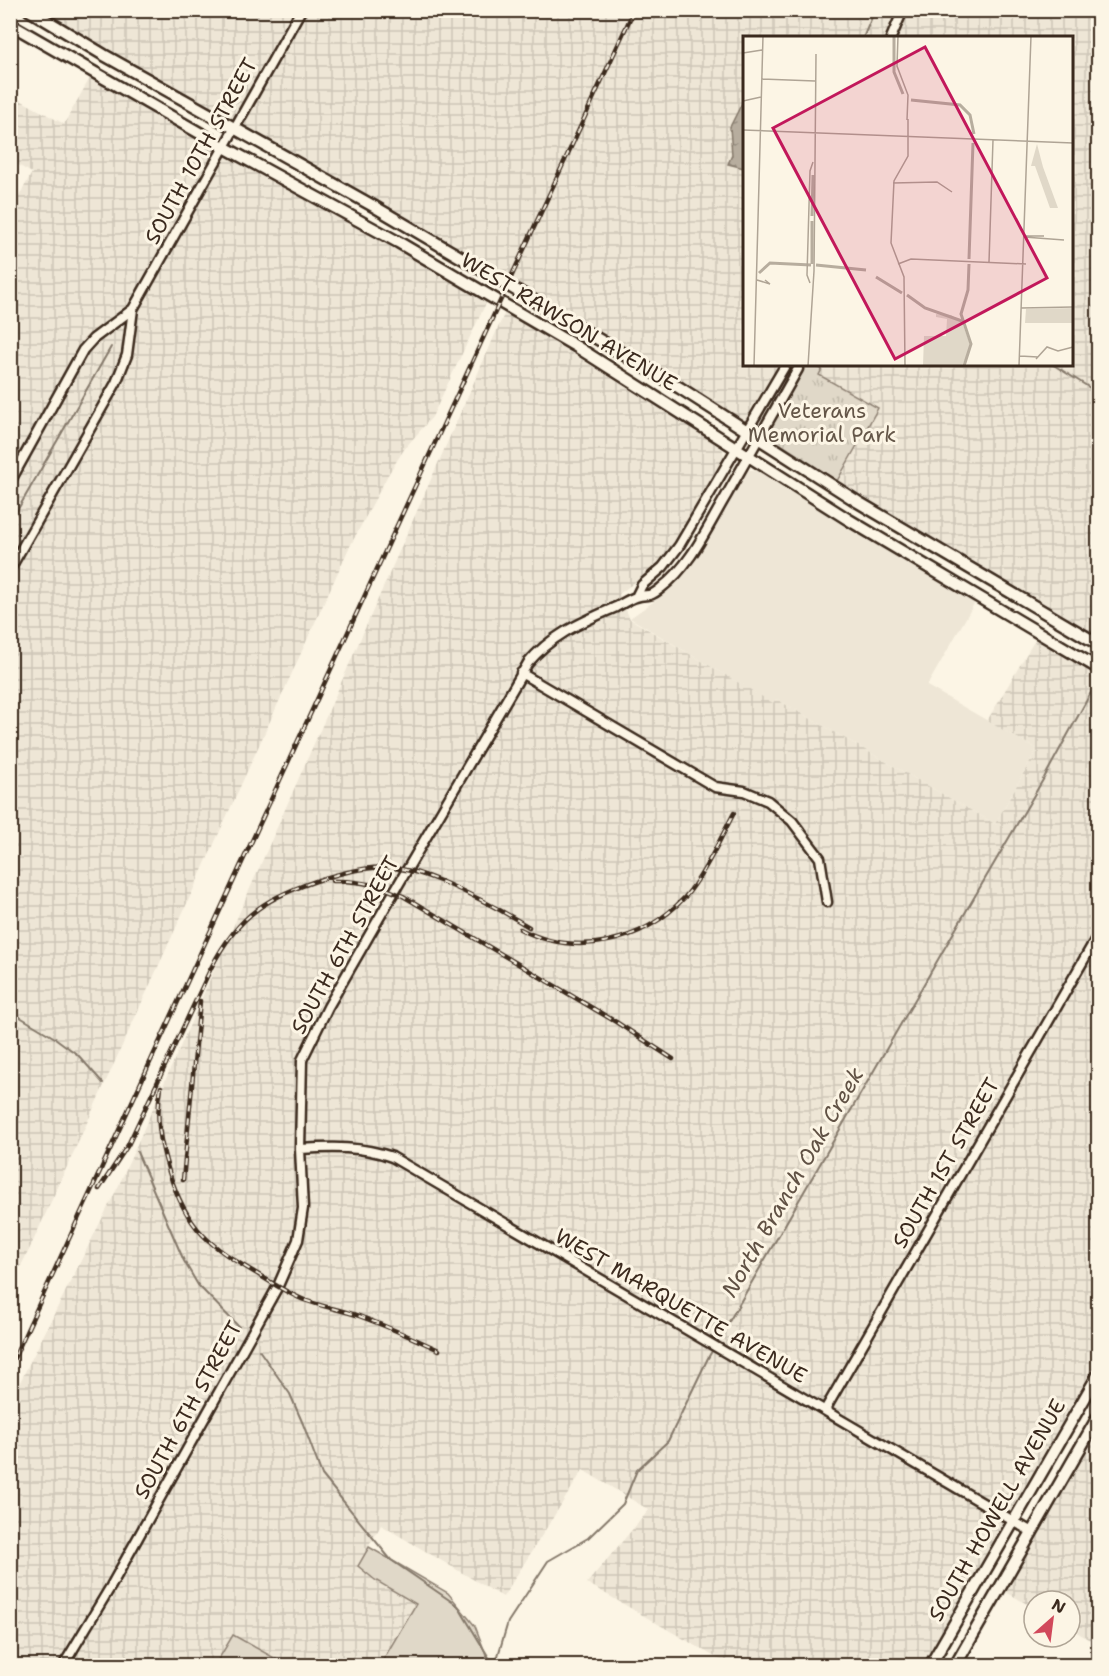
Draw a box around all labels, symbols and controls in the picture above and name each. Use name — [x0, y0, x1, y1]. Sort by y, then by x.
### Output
inset map — [743, 36, 1073, 366]
street label: SOUTH 10TH STREET — [138, 53, 264, 249]
street label: WEST RAWSON AVENUE — [456, 246, 682, 398]
park label: Veterans Memorial Park — [748, 397, 896, 449]
street label: SOUTH 6TH STREET — [284, 851, 406, 1039]
water label: North Branch Oak Creek — [715, 1062, 870, 1303]
street label: SOUTH 1ST STREET — [886, 1073, 1006, 1253]
street label: WEST MARQUETTE AVENUE — [550, 1222, 812, 1390]
street label: SOUTH 6TH STREET — [127, 1316, 249, 1504]
street label: SOUTH HOWELL AVENUE — [923, 1395, 1071, 1625]
north arrow — [1022, 1589, 1082, 1649]

